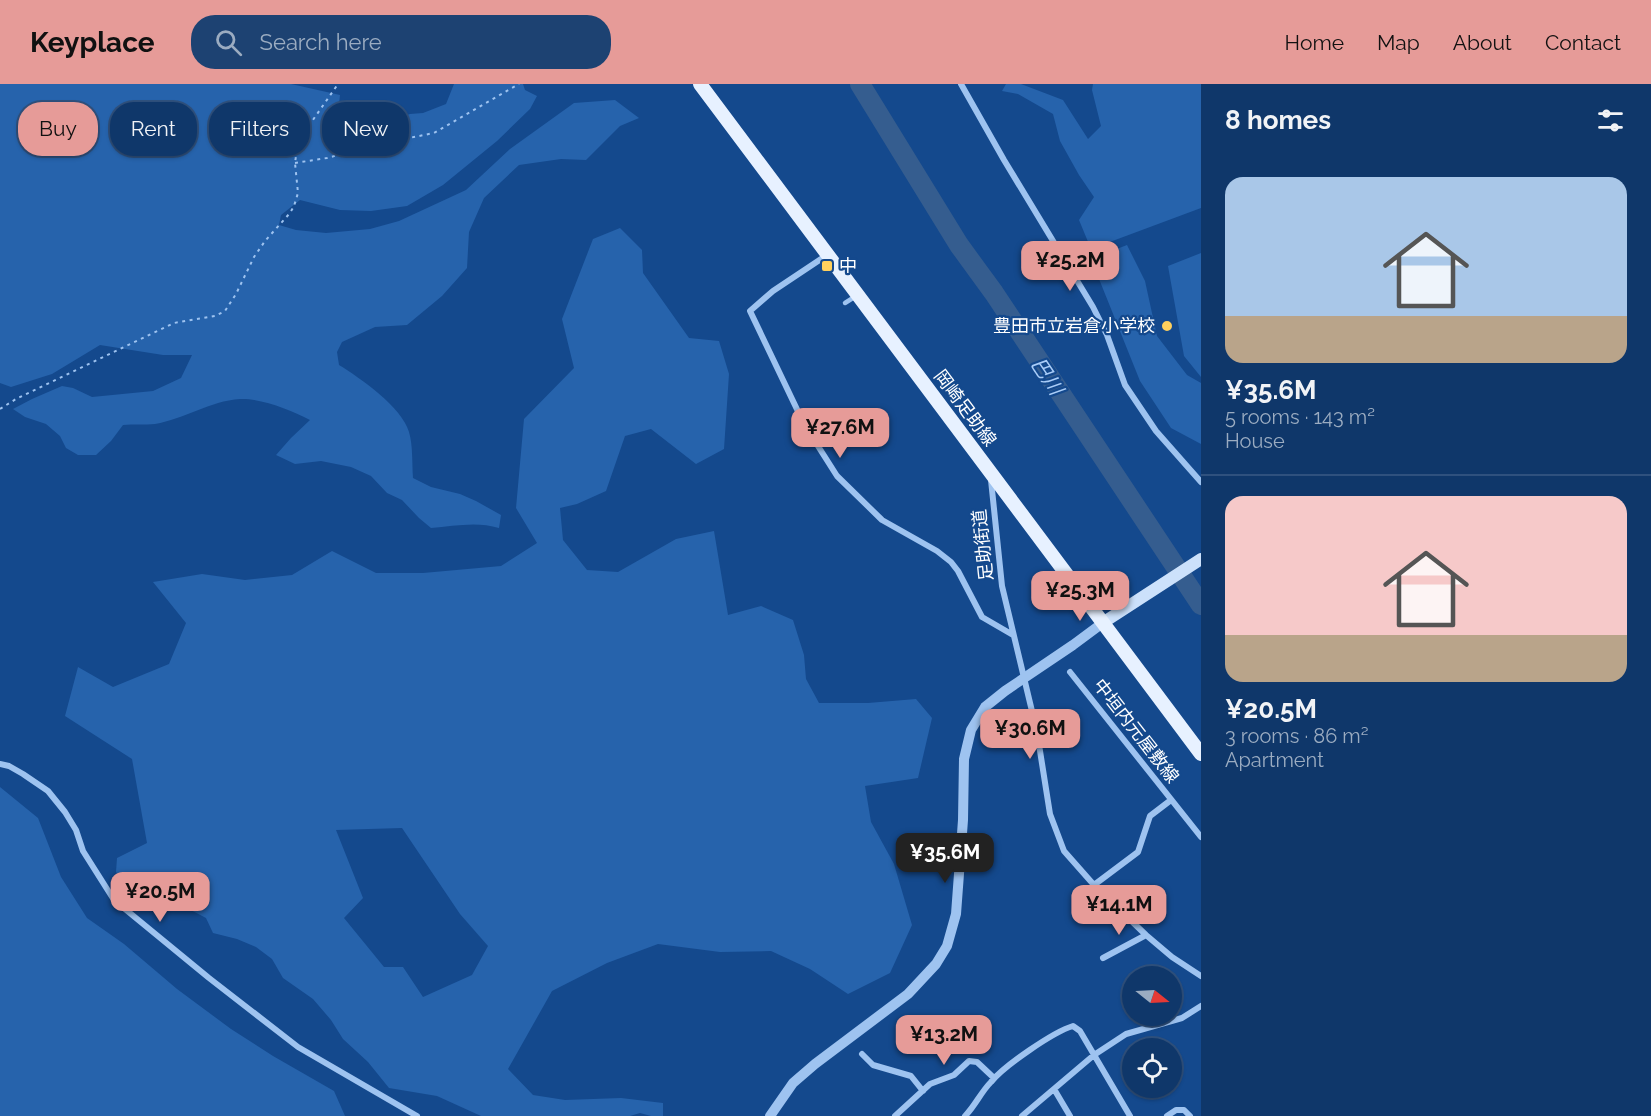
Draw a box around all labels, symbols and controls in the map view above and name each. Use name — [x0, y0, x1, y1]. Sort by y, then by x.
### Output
search box — [191, 15, 611, 69]
text: Keyplace — [30, 26, 155, 59]
icon: search — [212, 26, 245, 59]
text: Search here — [260, 29, 382, 55]
text: Home — [1285, 30, 1344, 55]
text: Map — [1377, 30, 1420, 55]
text: About — [1453, 30, 1512, 55]
text: Contact — [1545, 30, 1621, 55]
chip: Buy — [18, 102, 98, 156]
chip: Rent — [110, 102, 197, 156]
chip: Filters — [209, 102, 310, 156]
chip: New — [322, 102, 409, 156]
icon: filters — [1594, 104, 1627, 137]
text: 8 homes — [1225, 105, 1331, 135]
icon: home — [1372, 216, 1480, 324]
pin: ¥25.2M — [1021, 241, 1119, 292]
text: ¥25.2M — [1035, 248, 1105, 272]
place label: 中 — [839, 255, 857, 276]
marker: 中 — [820, 259, 834, 273]
place label: 豊田市立岩倉小学校 — [993, 315, 1155, 336]
marker: 豊田市立岩倉小学校 — [1160, 319, 1174, 333]
water label: 巴川 — [1026, 353, 1069, 401]
street label: 岡崎足助線 — [930, 365, 1001, 450]
text: ¥35.6M — [1225, 375, 1317, 405]
text: 5 rooms · 143 m² — [1225, 405, 1375, 429]
pin: ¥27.6M — [791, 408, 889, 459]
text: ¥27.6M — [805, 415, 875, 439]
text: House — [1225, 429, 1285, 453]
street label: 足助街道 — [968, 508, 997, 582]
icon: home — [1372, 535, 1480, 643]
pin: ¥25.3M — [1031, 571, 1129, 622]
text: ¥25.3M — [1045, 578, 1115, 602]
street label: 中垣内元屋敷線 — [1089, 675, 1183, 787]
text: ¥20.5M — [1225, 694, 1317, 724]
pin: ¥30.6M — [981, 709, 1079, 760]
text: ¥30.6M — [994, 716, 1066, 740]
text: 3 rooms · 86 m² — [1225, 724, 1368, 748]
text: Apartment — [1225, 748, 1324, 772]
pin: ¥35.6M — [896, 833, 994, 884]
text: ¥35.6M — [910, 840, 980, 864]
pin: ¥20.5M — [111, 872, 209, 923]
text: ¥20.5M — [125, 879, 195, 903]
pin: ¥14.1M — [1070, 885, 1168, 936]
text: ¥14.1M — [1085, 892, 1153, 916]
north arrow — [1122, 966, 1182, 1026]
map controls — [1122, 966, 1182, 1098]
pin: ¥13.2M — [895, 1015, 993, 1066]
text: ¥13.2M — [910, 1022, 978, 1046]
button: locate — [1122, 1038, 1182, 1098]

